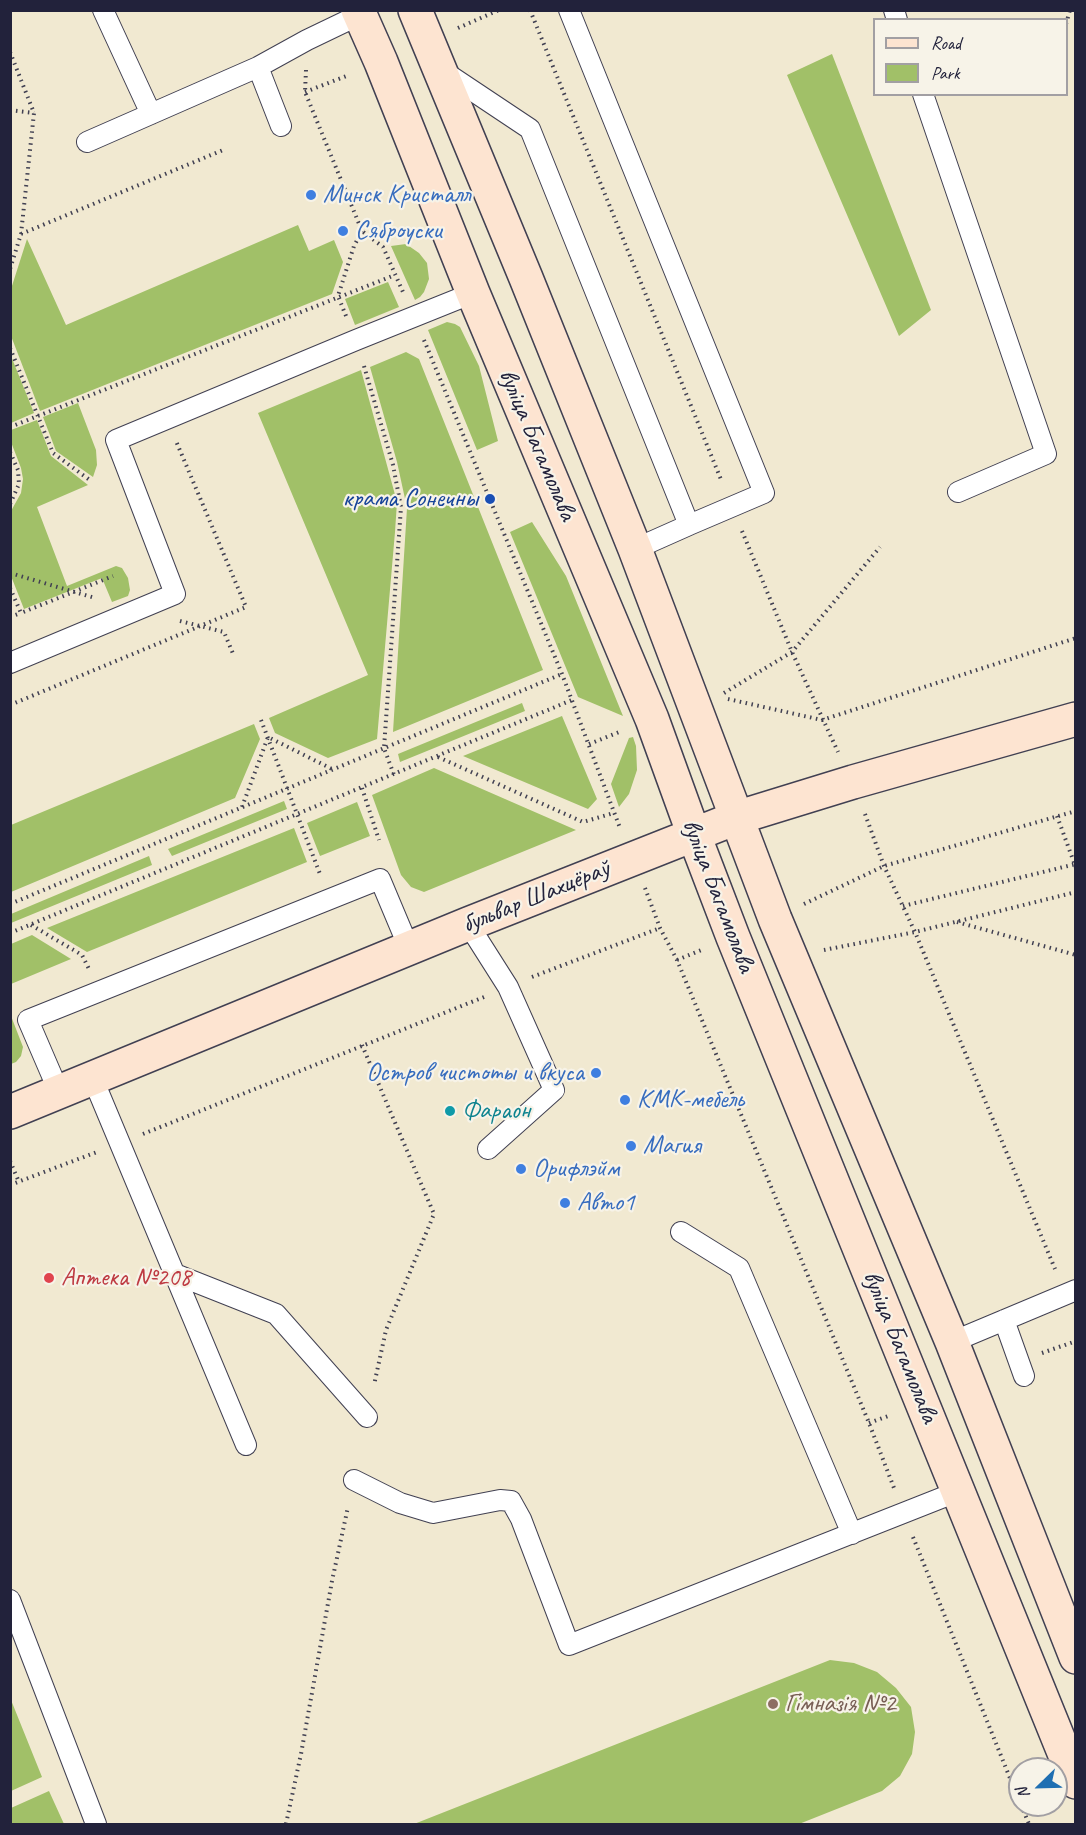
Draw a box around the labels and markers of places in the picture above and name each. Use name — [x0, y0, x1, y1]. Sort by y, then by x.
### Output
place label: Минск Кристалл — [323, 179, 470, 211]
marker: Минск Кристалл — [304, 188, 318, 202]
place label: Сяброуски — [355, 215, 442, 247]
marker: Сяброуски — [336, 224, 350, 238]
place label: крама Сонечны — [343, 483, 478, 515]
marker: крама Сонечны — [483, 492, 497, 506]
place label: Остров чистоты и вкуса — [366, 1057, 584, 1089]
marker: Остров чистоты и вкуса — [589, 1066, 603, 1080]
place label: КМК-мебель — [637, 1084, 744, 1116]
marker: КМК-мебель — [618, 1093, 632, 1107]
place label: Фараон — [462, 1095, 530, 1127]
marker: Фараон — [443, 1104, 457, 1118]
place label: Магия — [643, 1130, 701, 1162]
marker: Магия — [624, 1139, 638, 1153]
place label: Орифлэйм — [533, 1153, 620, 1185]
marker: Орифлэйм — [514, 1162, 528, 1176]
place label: Авто1 — [577, 1187, 635, 1219]
marker: Авто1 — [558, 1196, 572, 1210]
place label: Аптека №208 — [61, 1262, 191, 1294]
marker: Аптека №208 — [42, 1271, 56, 1285]
place label: Гімназія №2 — [785, 1688, 896, 1720]
marker: Гімназія №2 — [766, 1697, 780, 1711]

